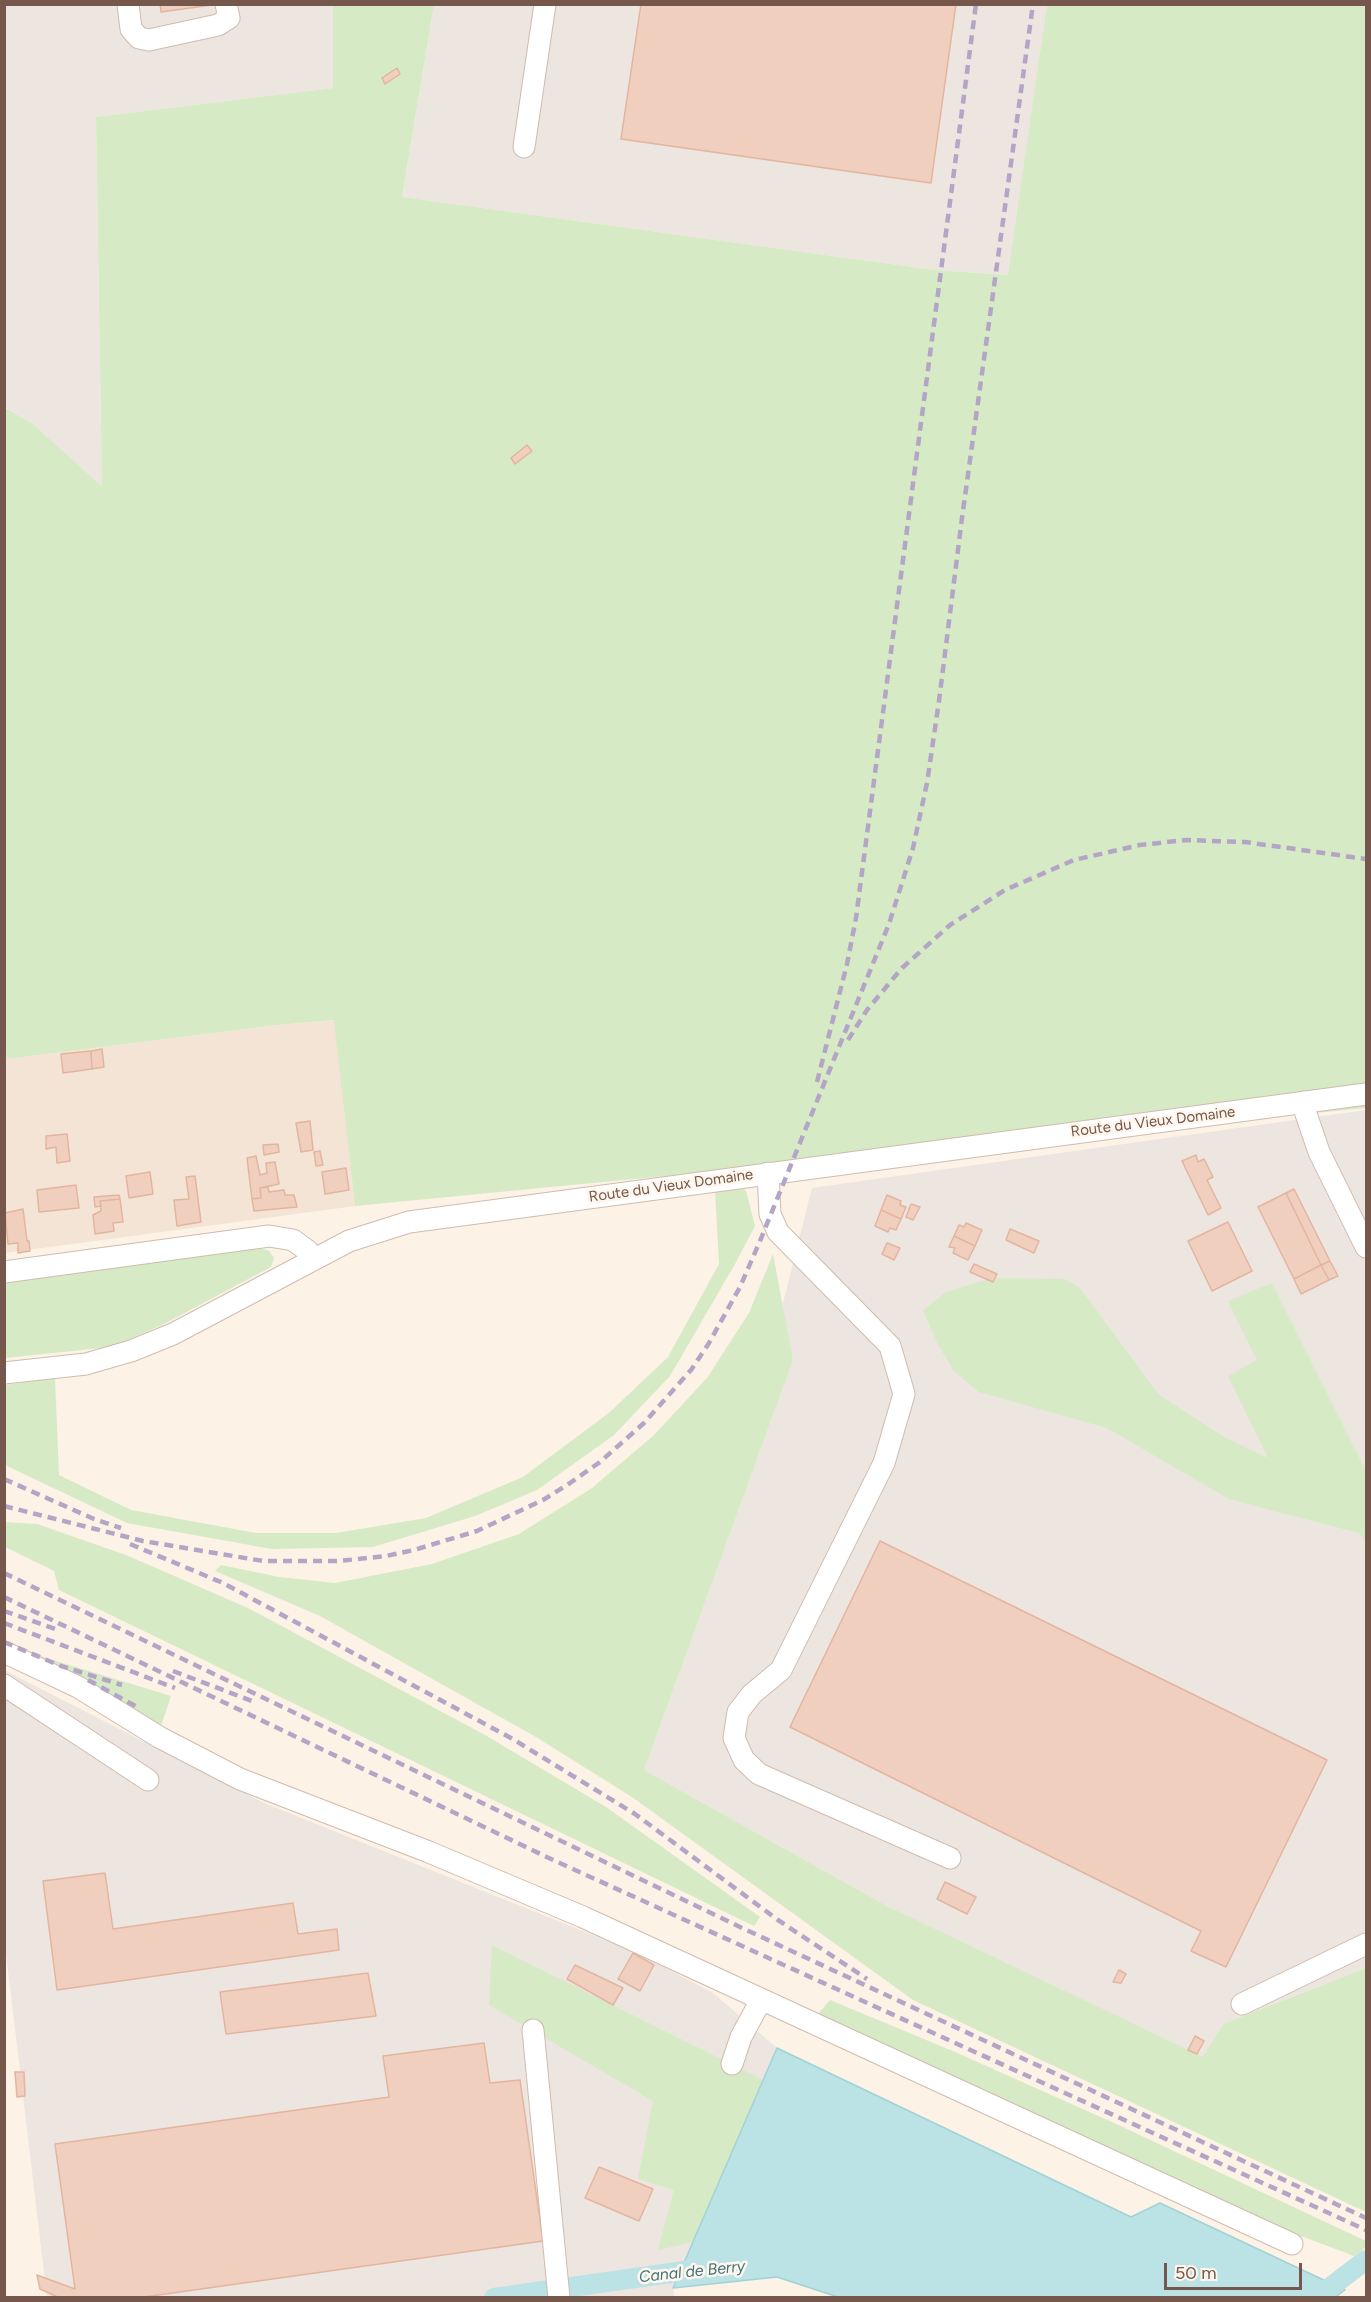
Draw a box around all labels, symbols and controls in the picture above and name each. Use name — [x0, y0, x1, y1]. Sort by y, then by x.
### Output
street label: Route du Vieux Domaine — [1070, 1103, 1236, 1141]
street label: Route du Vieux Domaine — [588, 1166, 754, 1206]
scale bar — [1167, 2251, 1305, 2289]
water label: Canal de Berry — [638, 2257, 746, 2287]
text: 50 m — [1175, 2262, 1217, 2284]

